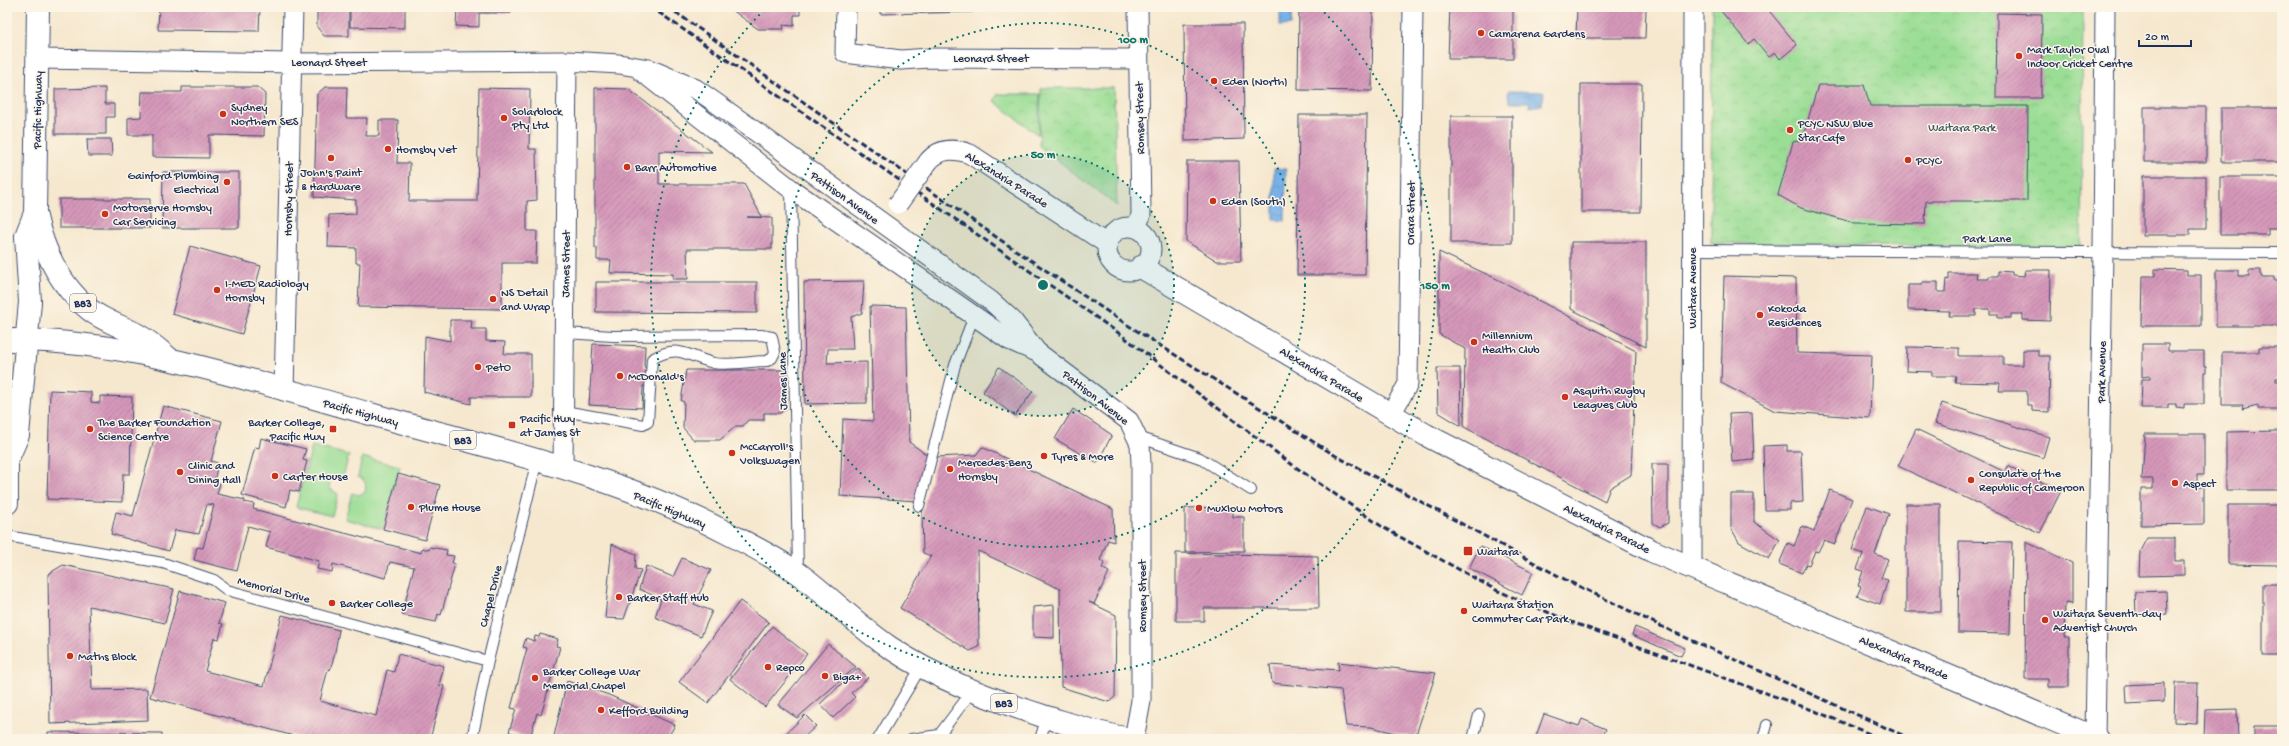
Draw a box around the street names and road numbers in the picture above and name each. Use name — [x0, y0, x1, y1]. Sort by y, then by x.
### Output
street label: Leonard Street — [953, 53, 1030, 67]
street label: Leonard Street — [291, 57, 368, 71]
street label: Pacific Highway — [31, 71, 47, 150]
street label: Romsey Street — [1133, 81, 1149, 154]
street label: Alexandria Parade — [962, 149, 1051, 212]
street label: Hornsby Street — [282, 161, 298, 236]
street label: Pattison Avenue — [806, 169, 881, 229]
street label: Orara Street — [1404, 180, 1420, 245]
street label: James Street — [559, 229, 575, 298]
street label: Park Lane — [1962, 233, 2012, 247]
street label: Waitara Avenue — [1687, 247, 1701, 328]
road number: B83 — [70, 294, 96, 312]
street label: Park Avenue — [2095, 340, 2111, 404]
street label: Alexandria Parade — [1276, 345, 1366, 407]
street label: James Lane — [776, 351, 792, 410]
street label: Pattison Avenue — [1058, 368, 1132, 430]
street label: Pacific Highway — [320, 397, 400, 431]
road number: B83 — [450, 431, 476, 449]
street label: Pacific Highway — [630, 489, 708, 533]
street label: Alexandria Parade — [1560, 502, 1652, 558]
street label: Romsey Street — [1137, 559, 1151, 632]
street label: Chapel Drive — [477, 563, 507, 629]
street label: Memorial Drive — [236, 575, 312, 608]
street label: Alexandria Parade — [1857, 634, 1951, 684]
road number: B83 — [991, 694, 1017, 712]

